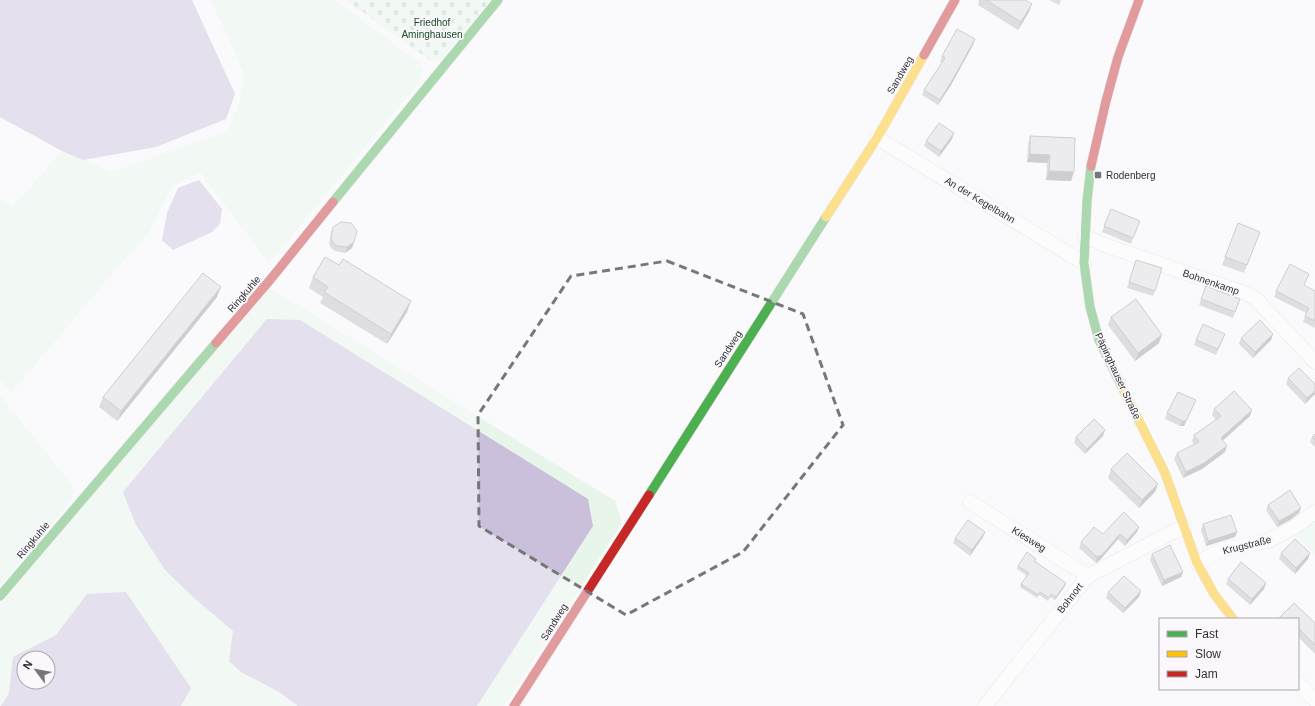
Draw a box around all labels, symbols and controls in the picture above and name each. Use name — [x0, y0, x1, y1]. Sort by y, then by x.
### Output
park label: Friedhof Aminghausen — [401, 17, 463, 40]
street label: Sandweg — [885, 54, 915, 96]
marker: Rodenberg — [1093, 170, 1103, 180]
place label: Rodenberg — [1106, 170, 1155, 181]
street label: An der Kegelbahn — [943, 175, 1017, 225]
street label: Bohnenkamp — [1181, 267, 1241, 297]
street label: Ringkuhle — [225, 273, 263, 314]
street label: Sandweg — [712, 329, 744, 369]
street label: Päpinghauser Straße — [1093, 331, 1143, 422]
street label: Ringkuhle — [14, 519, 52, 561]
street label: Kiesweg — [1010, 524, 1048, 554]
street label: Krugstraße — [1222, 534, 1273, 556]
street label: Bohnort — [1055, 581, 1085, 615]
street label: Sandweg — [538, 601, 570, 643]
legend — [1159, 618, 1299, 690]
text: Fast — [1195, 627, 1219, 641]
text: Slow — [1195, 647, 1221, 661]
north arrow — [16, 650, 56, 690]
text: N — [20, 658, 35, 671]
text: Jam — [1195, 667, 1218, 681]

